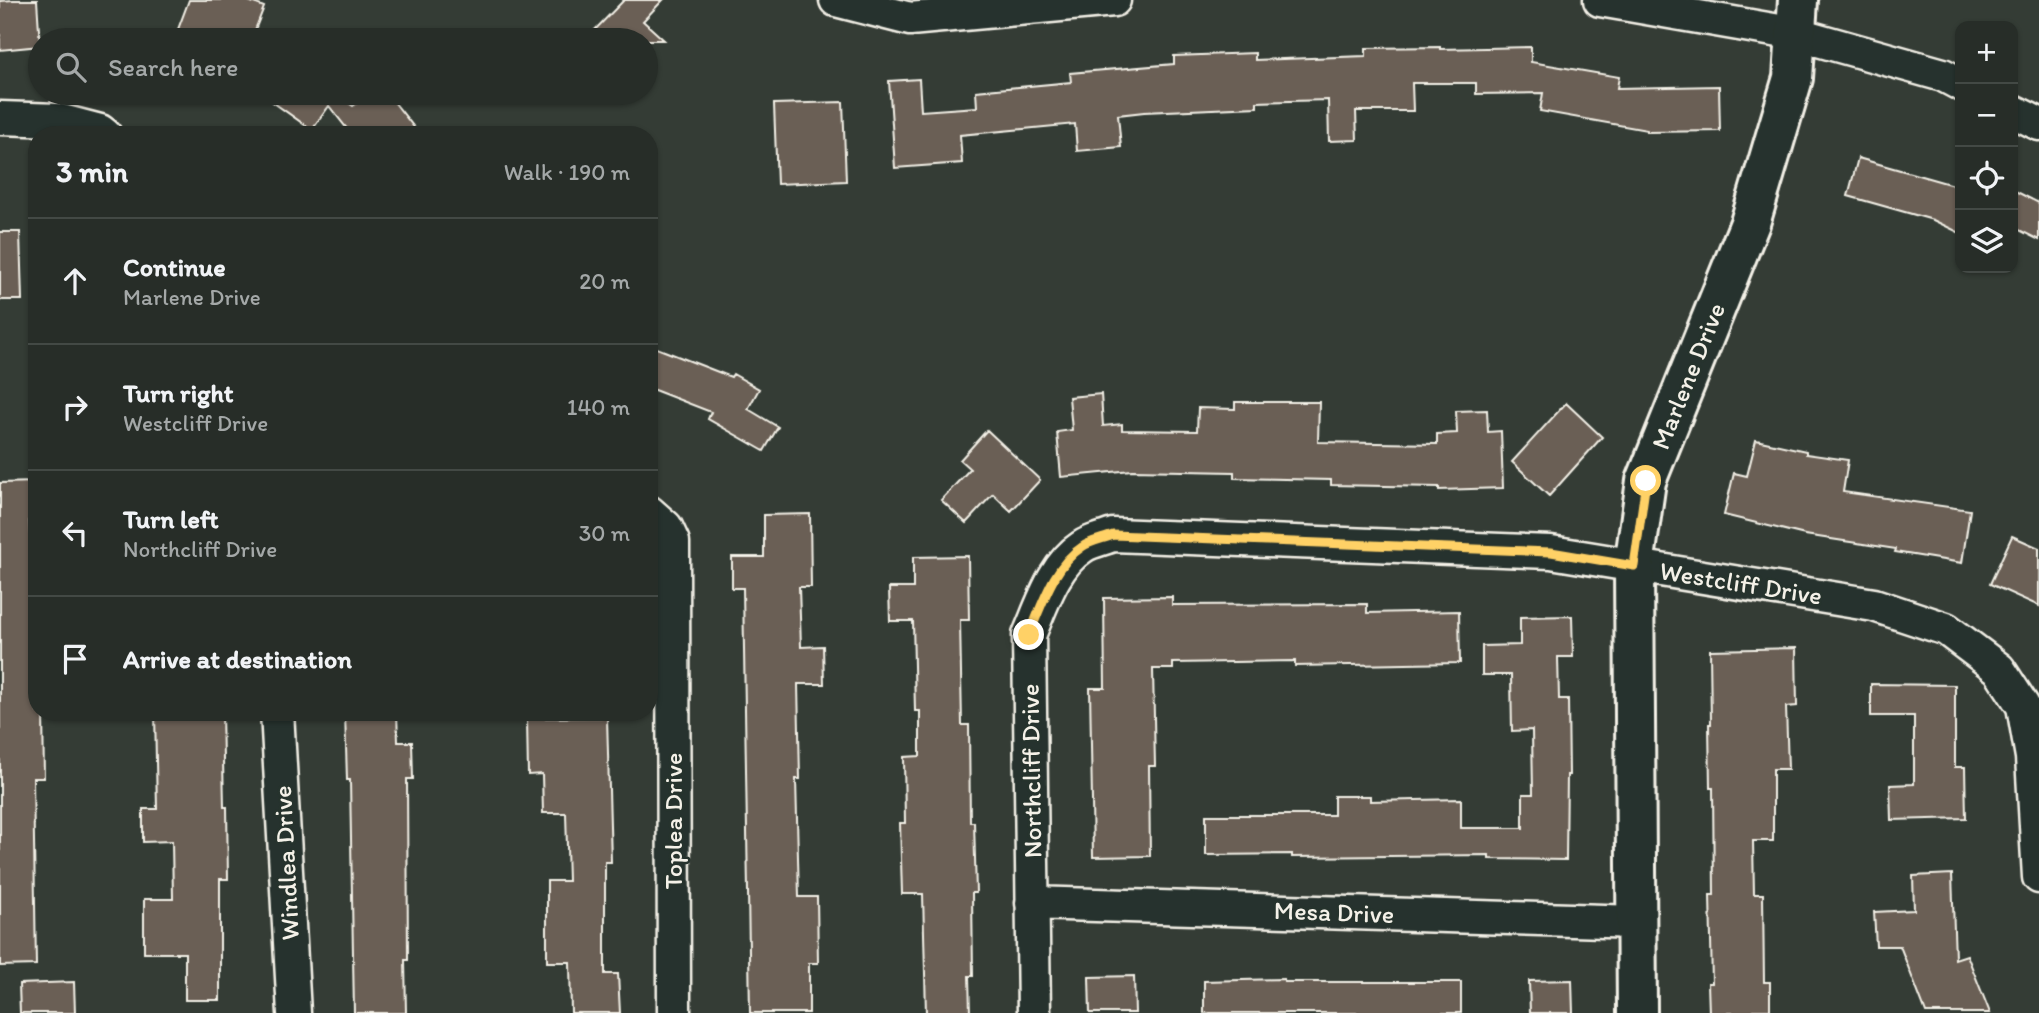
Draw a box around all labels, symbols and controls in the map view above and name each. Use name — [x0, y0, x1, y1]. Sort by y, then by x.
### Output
map controls — [1955, 21, 2018, 273]
button: + — [1955, 21, 2018, 84]
search box — [28, 28, 658, 105]
icon: search — [52, 48, 90, 86]
text: Search here — [108, 51, 238, 83]
button: − — [1955, 84, 2018, 147]
button: locate — [1955, 147, 2018, 210]
text: 3 min — [56, 153, 128, 190]
text: Walk · 190 m — [504, 158, 630, 186]
button: layers — [1955, 210, 2018, 273]
text: Continue — [123, 251, 226, 283]
icon: ahead — [56, 262, 94, 300]
text: 20 m — [579, 267, 630, 295]
text: Marlene Drive — [123, 283, 261, 311]
street label: Marlene Drive — [1644, 298, 1732, 454]
text: Turn right — [123, 377, 234, 409]
icon: right — [56, 388, 94, 426]
text: 140 m — [567, 393, 630, 421]
text: Westcliff Drive — [123, 409, 268, 437]
route start — [1630, 465, 1661, 496]
text: Turn left — [123, 503, 219, 535]
icon: left — [56, 514, 94, 552]
text: 30 m — [579, 519, 630, 547]
text: Northcliff Drive — [123, 535, 277, 563]
street label: Westcliff Drive — [1657, 554, 1825, 612]
route end — [1013, 619, 1044, 650]
icon: arrive — [56, 640, 94, 678]
text: Arrive at destination — [123, 643, 352, 675]
street label: Northcliff Drive — [1013, 684, 1049, 858]
street label: Toplea Drive — [657, 753, 689, 889]
street label: Windlea Drive — [266, 785, 306, 941]
street label: Mesa Drive — [1273, 894, 1395, 930]

